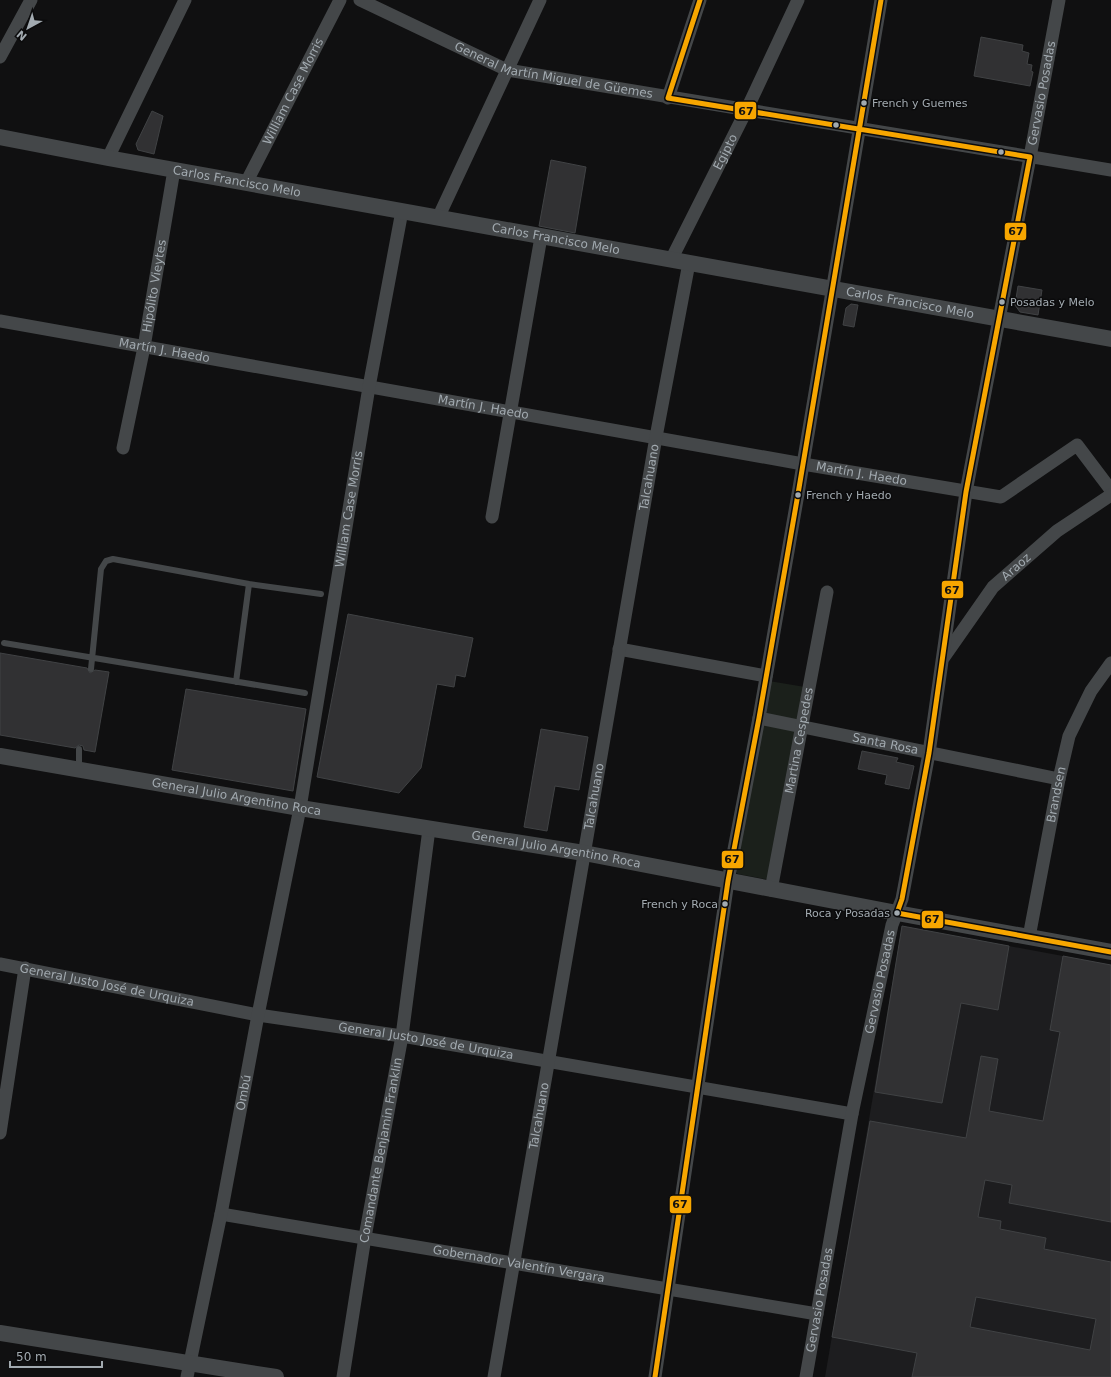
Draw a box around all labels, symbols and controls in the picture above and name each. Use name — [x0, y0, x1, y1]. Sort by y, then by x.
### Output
north arrow — [8, 8, 48, 48]
text: N — [14, 27, 30, 43]
street label: William Case Morris — [260, 36, 326, 147]
street label: General Martín Miguel de Güemes — [452, 39, 654, 101]
street label: Gervasio Posadas — [1025, 40, 1058, 147]
place label: French y Guemes — [872, 97, 968, 110]
marker: French y Guemes — [859, 98, 869, 108]
line badge: 67 — [734, 101, 757, 120]
text: 67 — [738, 105, 754, 118]
unlabelled marker — [831, 120, 841, 130]
street label: Egipto — [711, 132, 740, 172]
unlabelled marker — [996, 147, 1006, 157]
street label: Carlos Francisco Melo — [172, 163, 302, 200]
street label: Carlos Francisco Melo — [491, 220, 621, 257]
line badge: 67 — [1004, 222, 1027, 241]
text: 67 — [1008, 225, 1024, 238]
street label: Hipólito Vieytes — [140, 238, 169, 334]
street label: Carlos Francisco Melo — [845, 284, 975, 321]
place label: Posadas y Melo — [1010, 296, 1095, 309]
marker: Posadas y Melo — [997, 297, 1007, 307]
street label: Martín J. Haedo — [118, 335, 211, 365]
street label: Martín J. Haedo — [437, 392, 530, 422]
street label: Talcahuano — [636, 443, 662, 513]
street label: William Case Morris — [333, 450, 365, 569]
street label: Martín J. Haedo — [815, 459, 908, 488]
place label: French y Haedo — [806, 489, 892, 502]
marker: French y Haedo — [793, 490, 803, 500]
street label: Araoz — [999, 550, 1033, 583]
line badge: 67 — [941, 580, 964, 599]
text: 67 — [944, 584, 960, 597]
street label: Martina Cespedes — [782, 686, 816, 795]
street label: Santa Rosa — [851, 730, 920, 757]
street label: Talcahuano — [581, 762, 607, 832]
street label: Brandsen — [1044, 765, 1069, 824]
street label: General Julio Argentino Roca — [151, 775, 322, 818]
street label: General Julio Argentino Roca — [470, 828, 642, 871]
line badge: 67 — [721, 850, 744, 869]
text: 67 — [724, 853, 740, 866]
place label: French y Roca — [641, 898, 718, 911]
marker: French y Roca — [720, 899, 730, 909]
place label: Roca y Posadas — [805, 907, 890, 920]
marker: Roca y Posadas — [892, 908, 902, 918]
line badge: 67 — [921, 910, 944, 929]
text: 67 — [924, 913, 940, 926]
street label: Gervasio Posadas — [862, 929, 898, 1035]
street label: General Justo José de Urquiza — [19, 961, 195, 1009]
street label: General Justo José de Urquiza — [337, 1020, 515, 1062]
street label: Comandante Benjamin Franklin — [357, 1056, 405, 1244]
street label: Ombú — [233, 1073, 254, 1112]
street label: Talcahuano — [526, 1081, 552, 1151]
line badge: 67 — [669, 1195, 692, 1214]
text: 67 — [672, 1198, 688, 1211]
street label: Gobernador Valentín Vergara — [432, 1243, 606, 1285]
street label: Gervasio Posadas — [803, 1247, 835, 1354]
scale bar — [10, 1343, 102, 1369]
text: 50 m — [16, 1350, 47, 1364]

